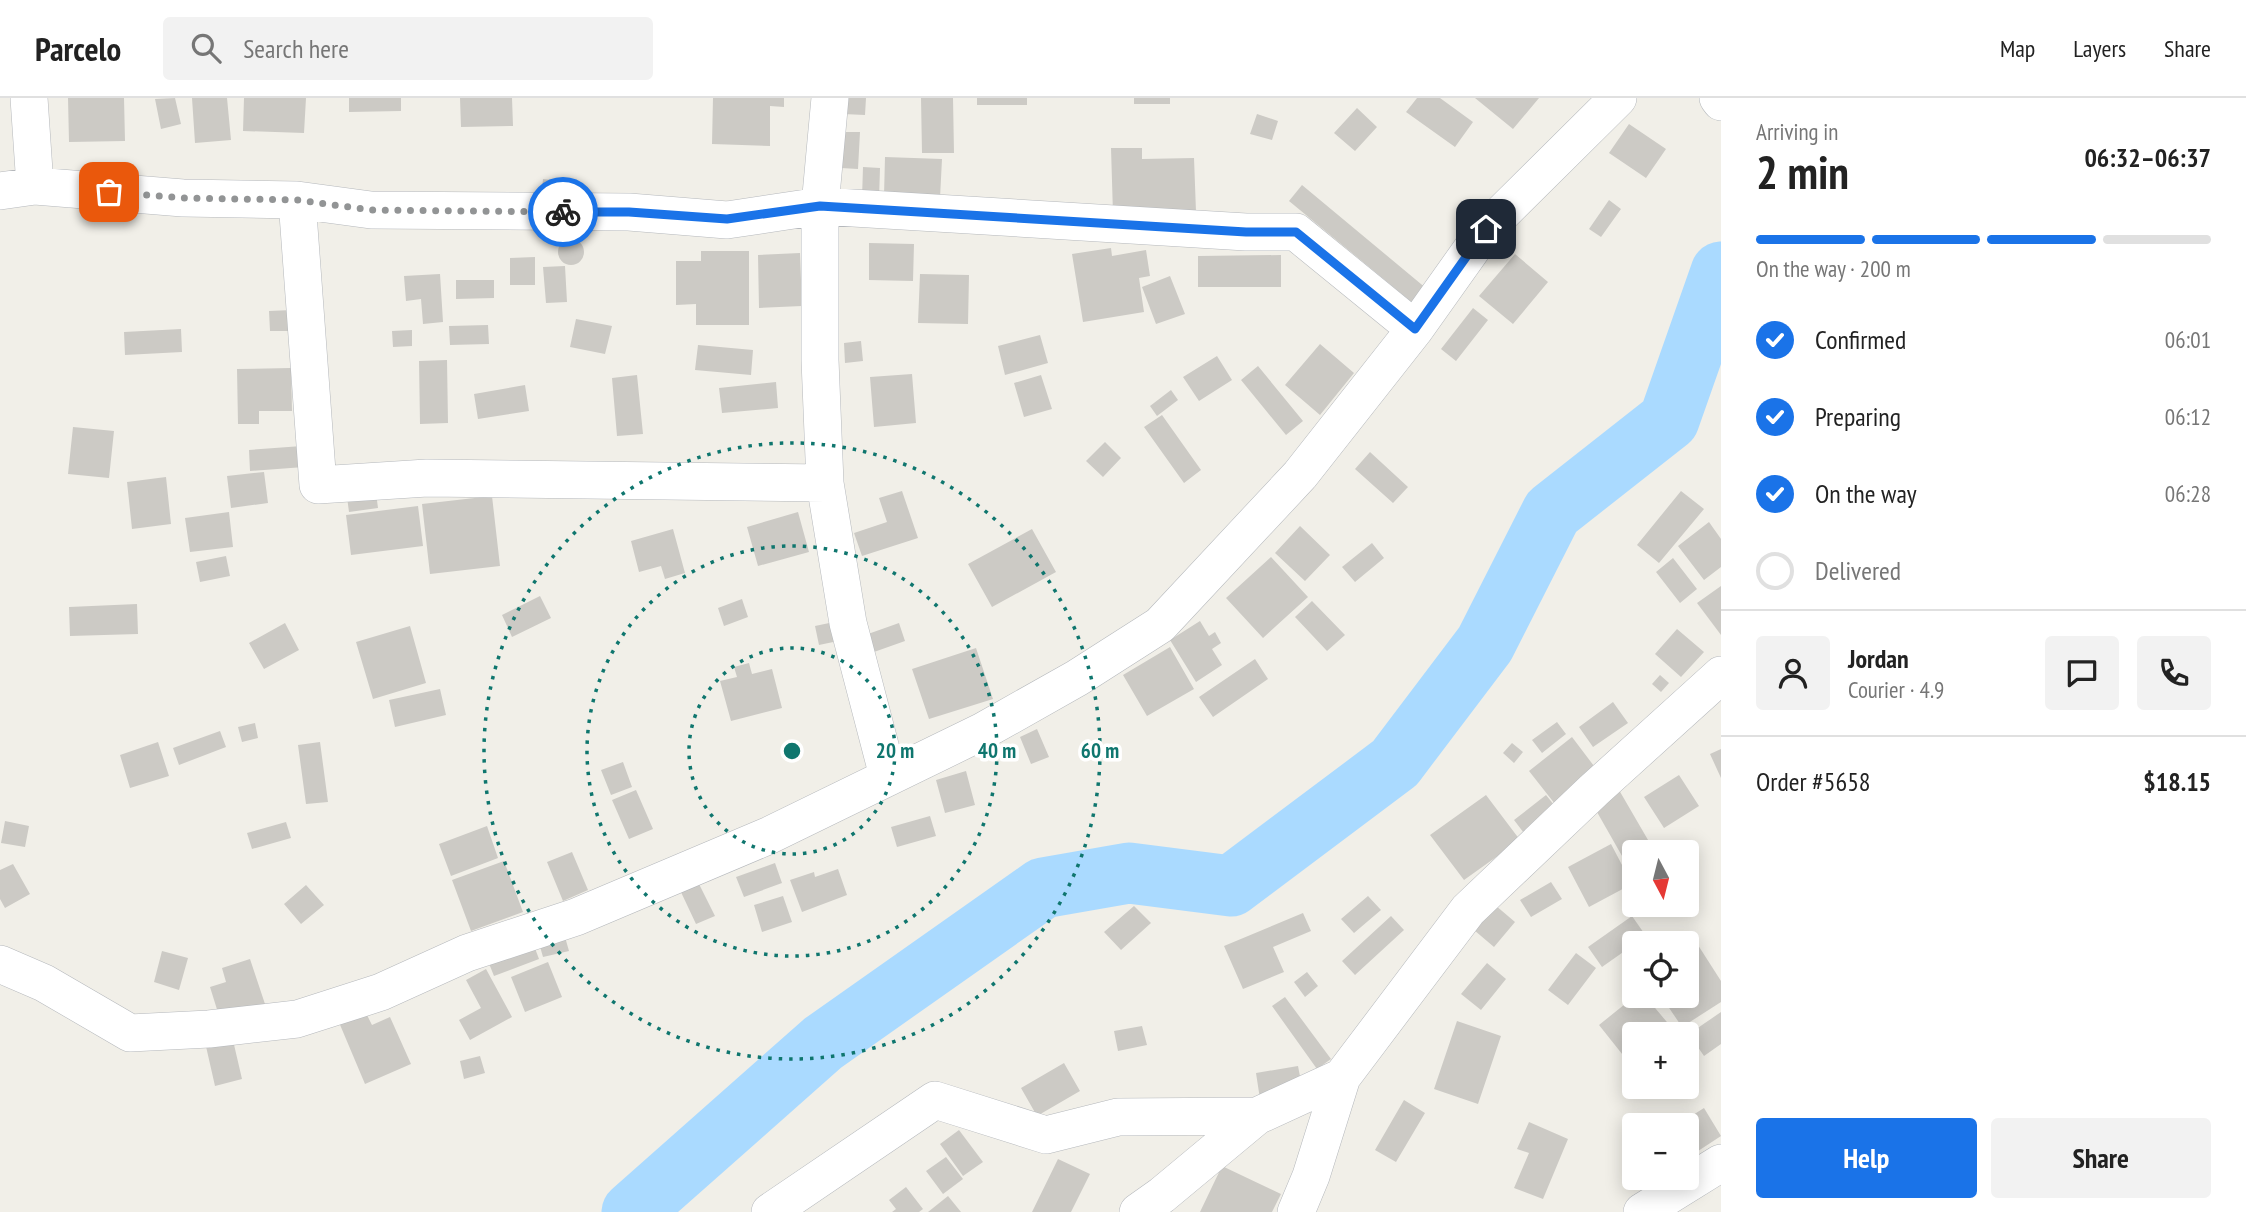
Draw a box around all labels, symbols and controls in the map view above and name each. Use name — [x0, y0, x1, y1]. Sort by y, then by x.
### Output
search box — [163, 17, 653, 80]
text: Parcelo — [35, 27, 121, 70]
icon: search — [187, 29, 225, 67]
text: Search here — [243, 32, 349, 65]
text: Map — [2000, 33, 2035, 64]
text: Layers — [2073, 33, 2126, 64]
text: Share — [2164, 33, 2211, 64]
text: Arriving in — [1756, 117, 1838, 146]
text: 06:32–06:37 — [2084, 141, 2211, 174]
text: 2 min — [1756, 142, 1849, 202]
pin — [79, 162, 139, 222]
icon: bag — [90, 173, 128, 211]
courier — [528, 177, 598, 247]
icon: bike — [544, 193, 582, 231]
pin — [1456, 199, 1516, 259]
icon: home — [1467, 210, 1505, 248]
text: On the way · 200 m — [1756, 254, 1911, 283]
icon: check — [1756, 321, 1794, 359]
text: Confirmed — [1815, 323, 1906, 356]
text: 06:01 — [2165, 325, 2211, 354]
icon: check — [1756, 398, 1794, 436]
text: Preparing — [1815, 400, 1901, 433]
text: 06:12 — [2165, 402, 2211, 431]
icon: check — [1756, 475, 1794, 513]
text: On the way — [1815, 477, 1917, 510]
text: 06:28 — [2165, 479, 2211, 508]
text: Delivered — [1815, 554, 1901, 587]
button: person — [1756, 636, 1830, 710]
button: chat — [2045, 636, 2119, 710]
button: phone — [2137, 636, 2211, 710]
text: Jordan — [1848, 642, 1909, 675]
text: Courier · 4.9 — [1848, 675, 1944, 704]
text: 20 m — [876, 737, 914, 764]
text: 40 m — [978, 737, 1016, 764]
text: 60 m — [1081, 737, 1119, 764]
centre of rings — [780, 739, 804, 763]
text: Order #5658 — [1756, 765, 1871, 798]
text: $18.15 — [2143, 765, 2211, 798]
north arrow — [1622, 840, 1699, 917]
map controls — [1622, 840, 1699, 1190]
button: locate — [1622, 931, 1699, 1008]
button: + — [1622, 1022, 1699, 1099]
button: − — [1622, 1113, 1699, 1190]
button: Help — [1756, 1118, 1977, 1198]
button: Share — [1991, 1118, 2211, 1198]

